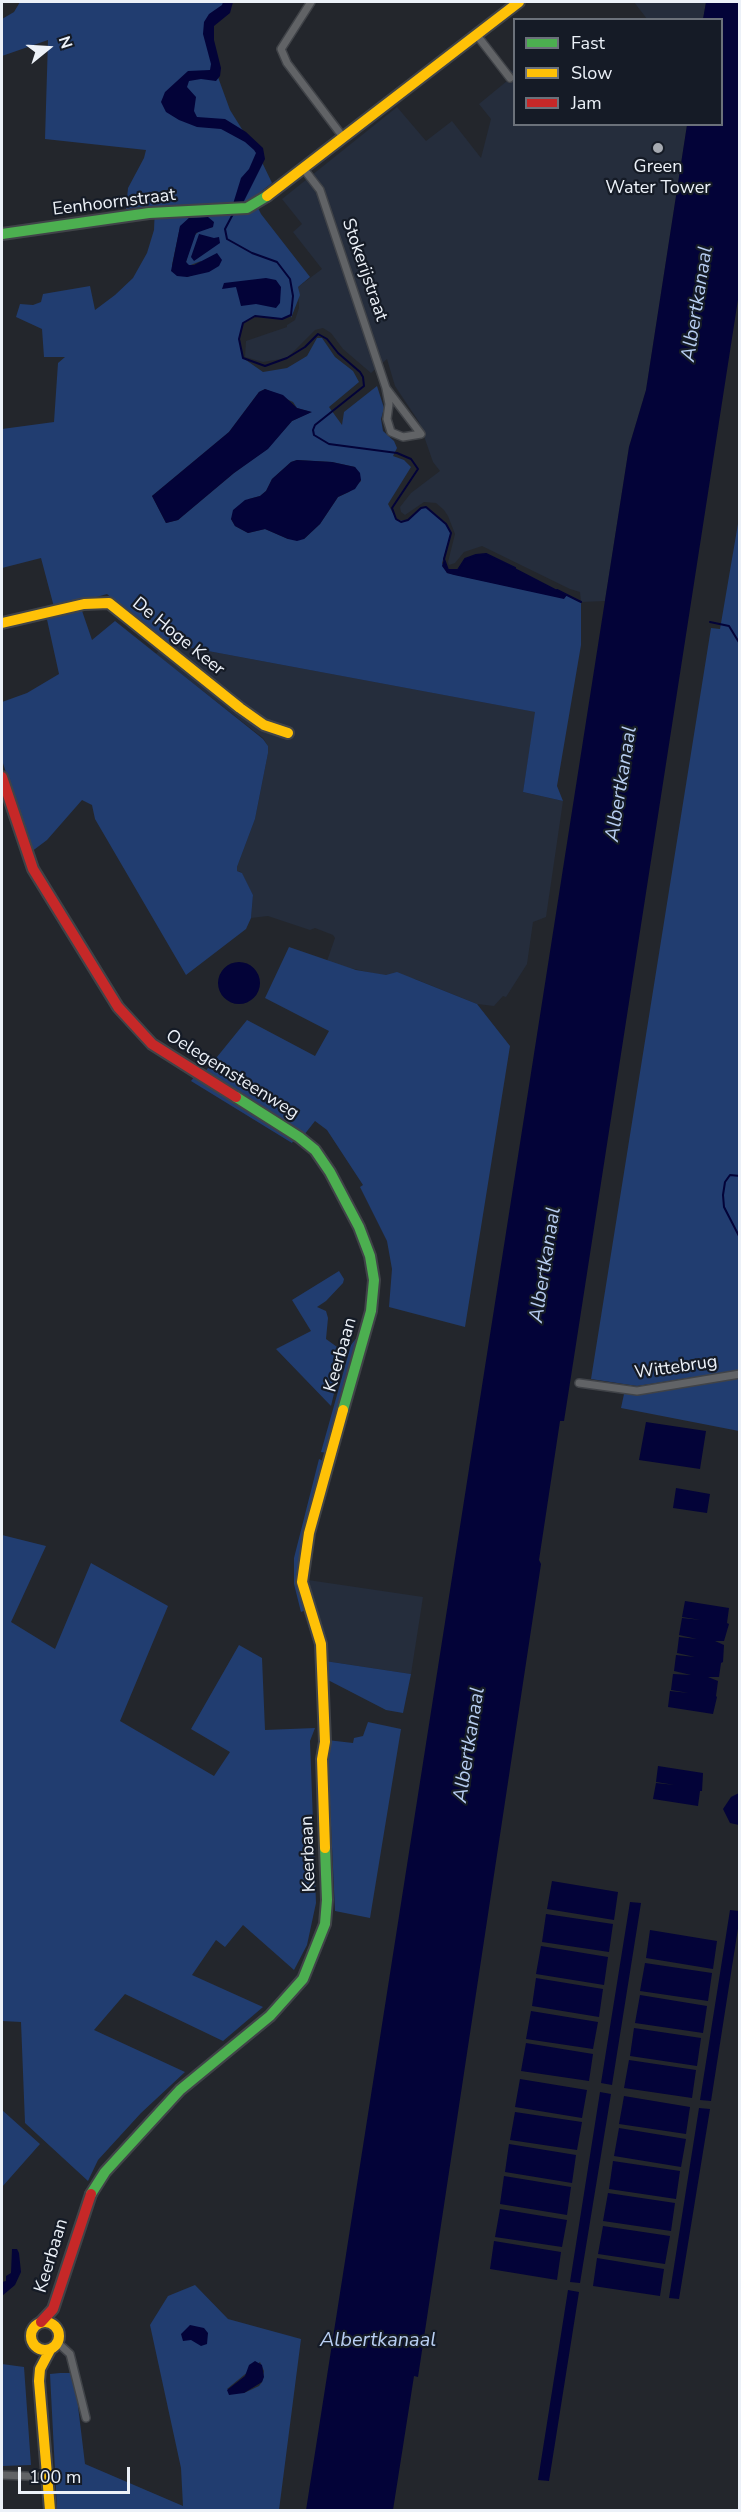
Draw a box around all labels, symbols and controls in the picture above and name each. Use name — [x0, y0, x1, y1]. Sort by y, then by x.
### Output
north arrow — [18, 18, 78, 78]
legend — [513, 18, 723, 126]
text: Fast — [571, 31, 605, 55]
text: N — [53, 33, 77, 52]
text: Slow — [571, 61, 612, 85]
text: Jam — [571, 91, 602, 115]
marker: Green Water Tower — [651, 141, 665, 155]
place label: Green Water Tower — [605, 157, 711, 200]
street label: Eenhoornstraat — [51, 185, 177, 221]
street label: Stokerijstraat — [336, 216, 392, 324]
water label: Albertkanaal — [677, 245, 719, 363]
street label: De Hoge Keer — [127, 593, 229, 681]
water label: Albertkanaal — [601, 725, 643, 843]
street label: Oelegemsteenweg — [161, 1025, 303, 1125]
water label: Albertkanaal — [525, 1206, 567, 1324]
street label: Keerbaan — [320, 1315, 362, 1395]
street label: Wittebrug — [633, 1351, 719, 1385]
water label: Albertkanaal — [449, 1686, 491, 1804]
street label: Keerbaan — [297, 1815, 321, 1893]
street label: Keerbaan — [30, 2216, 74, 2296]
water label: Albertkanaal — [320, 2329, 436, 2353]
scale bar — [21, 2455, 134, 2493]
text: 100 m — [29, 2465, 81, 2489]

